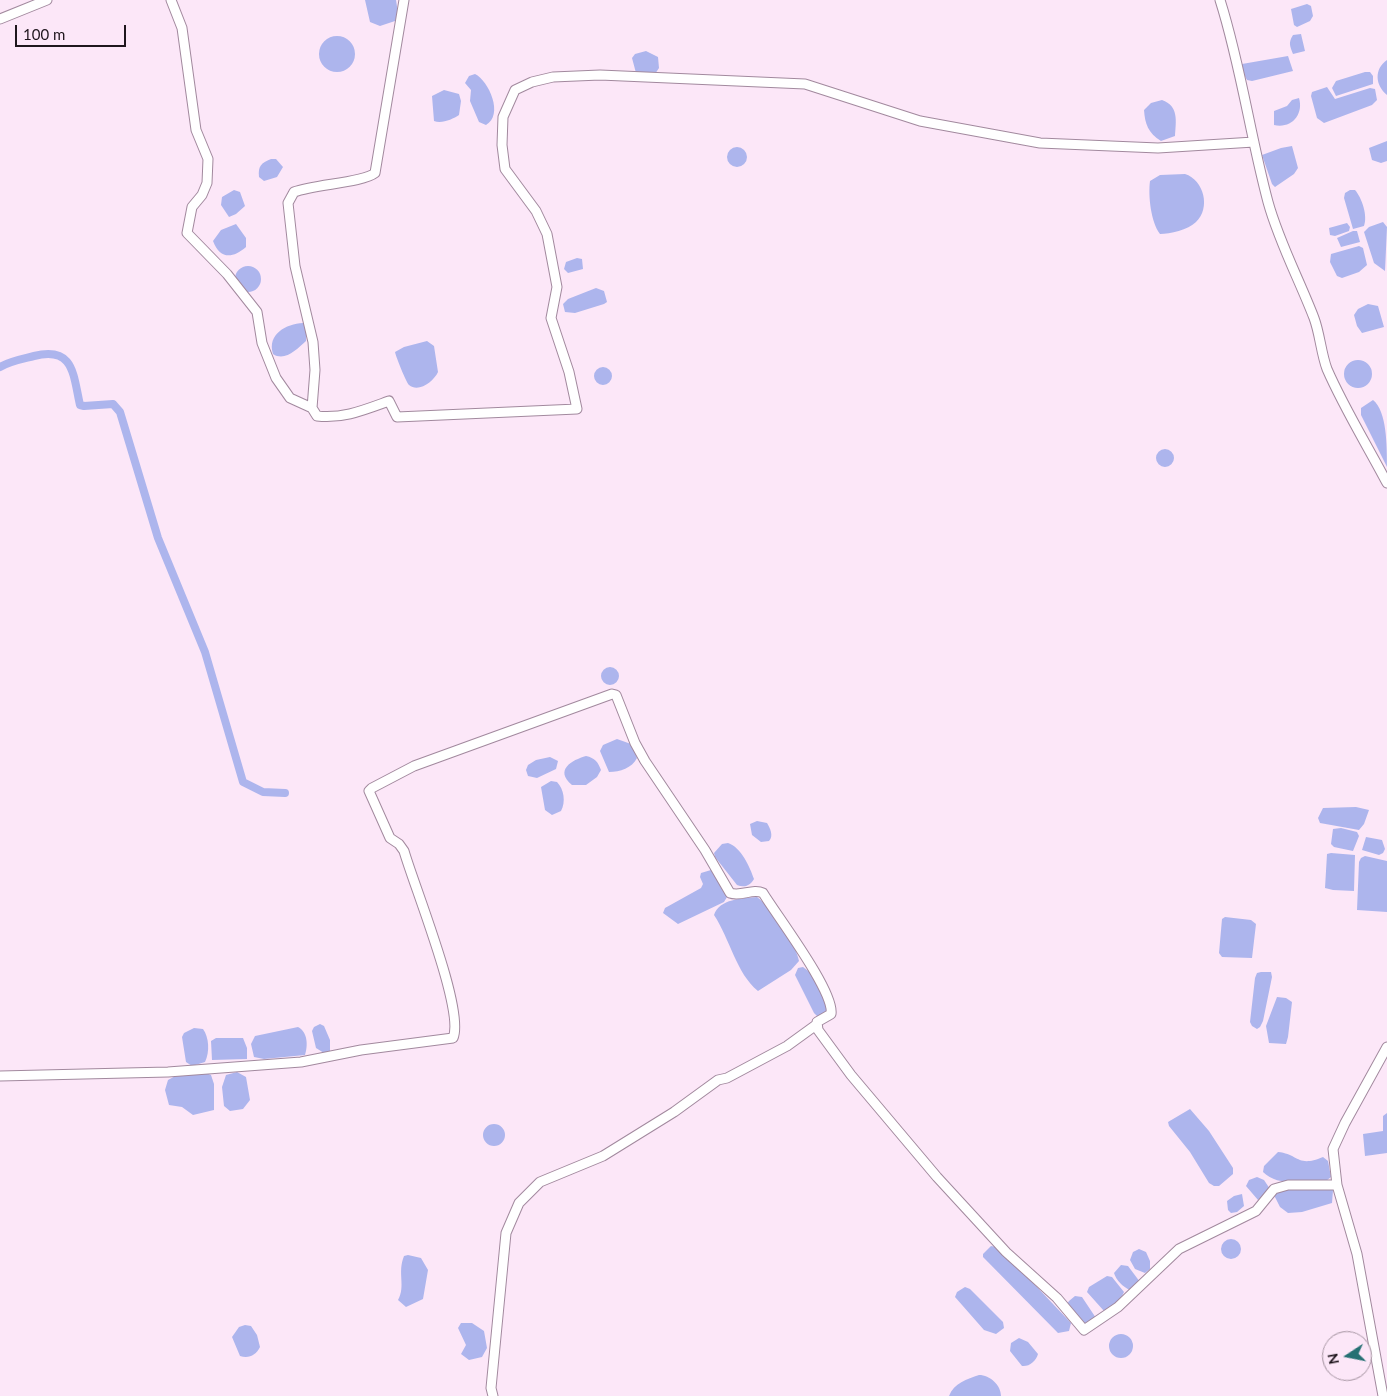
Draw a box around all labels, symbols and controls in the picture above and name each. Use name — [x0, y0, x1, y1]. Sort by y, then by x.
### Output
scale bar — [18, 15, 129, 47]
text: 100 m — [23, 25, 65, 43]
north arrow — [1322, 1331, 1372, 1381]
text: N — [1323, 1352, 1342, 1366]

